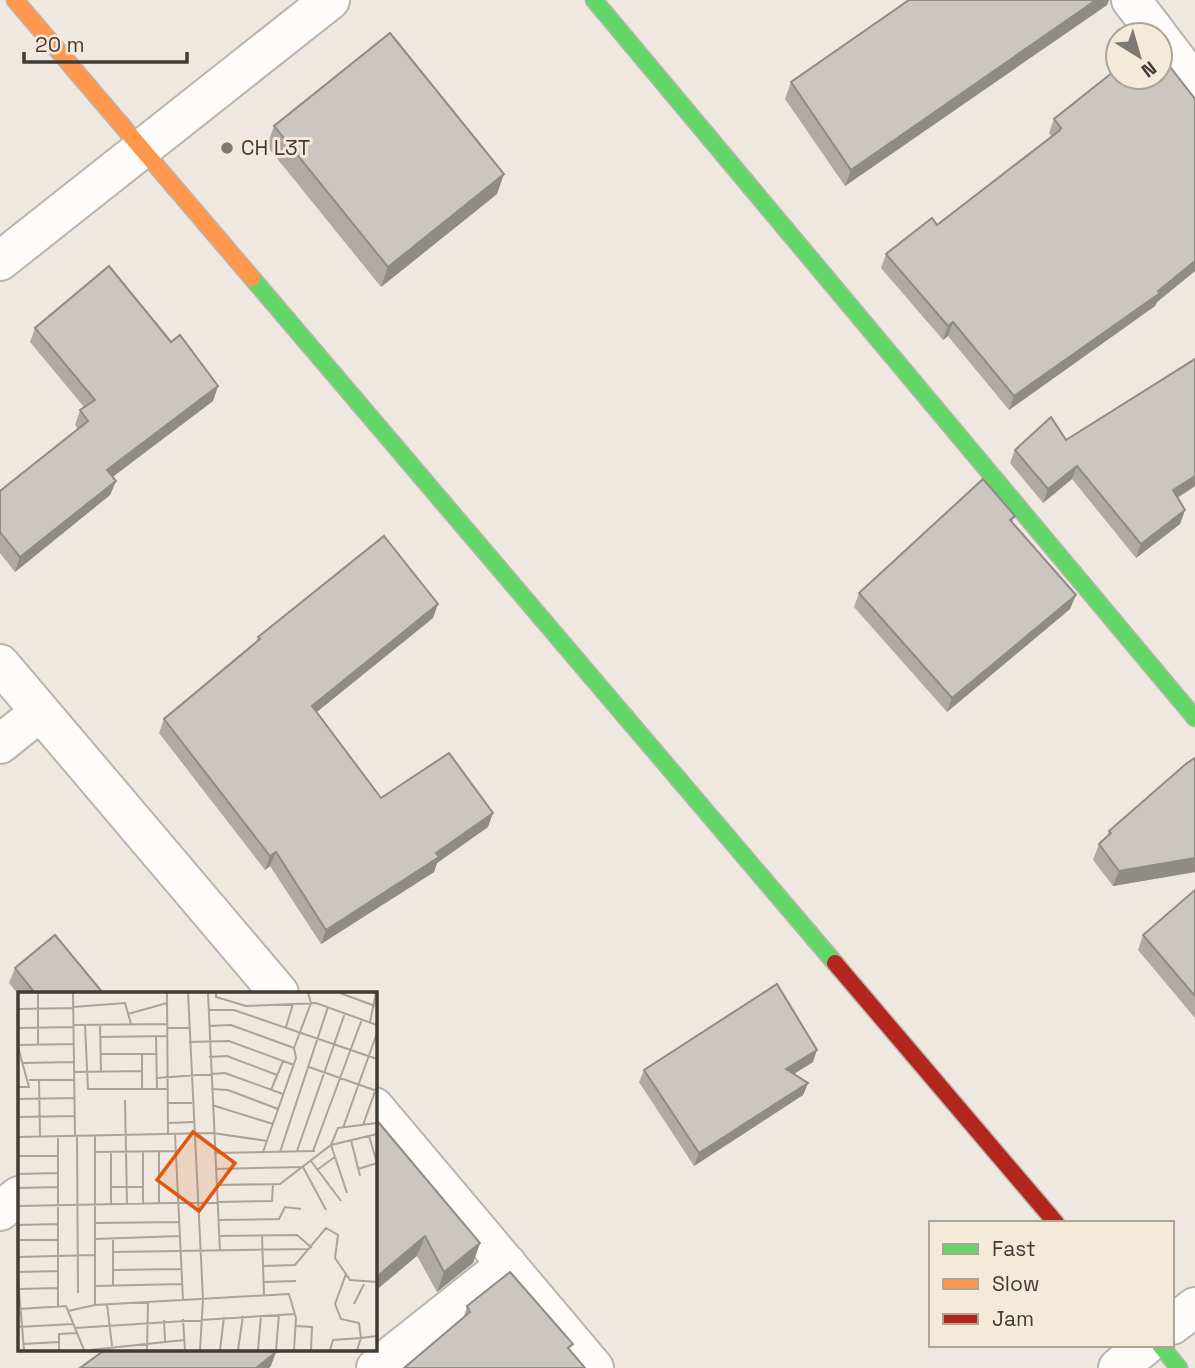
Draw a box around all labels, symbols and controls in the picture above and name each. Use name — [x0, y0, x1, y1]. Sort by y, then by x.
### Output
scale bar — [24, 21, 187, 65]
north arrow — [1104, 21, 1174, 91]
text: 20 m — [35, 31, 85, 58]
text: N — [1136, 55, 1162, 83]
place label: CH L3T — [241, 134, 310, 161]
marker: CH L3T — [219, 140, 235, 156]
inset map — [18, 992, 376, 1350]
legend — [929, 1221, 1174, 1347]
text: Fast — [992, 1235, 1036, 1262]
text: Slow — [992, 1270, 1040, 1297]
text: Jam — [992, 1305, 1034, 1332]

